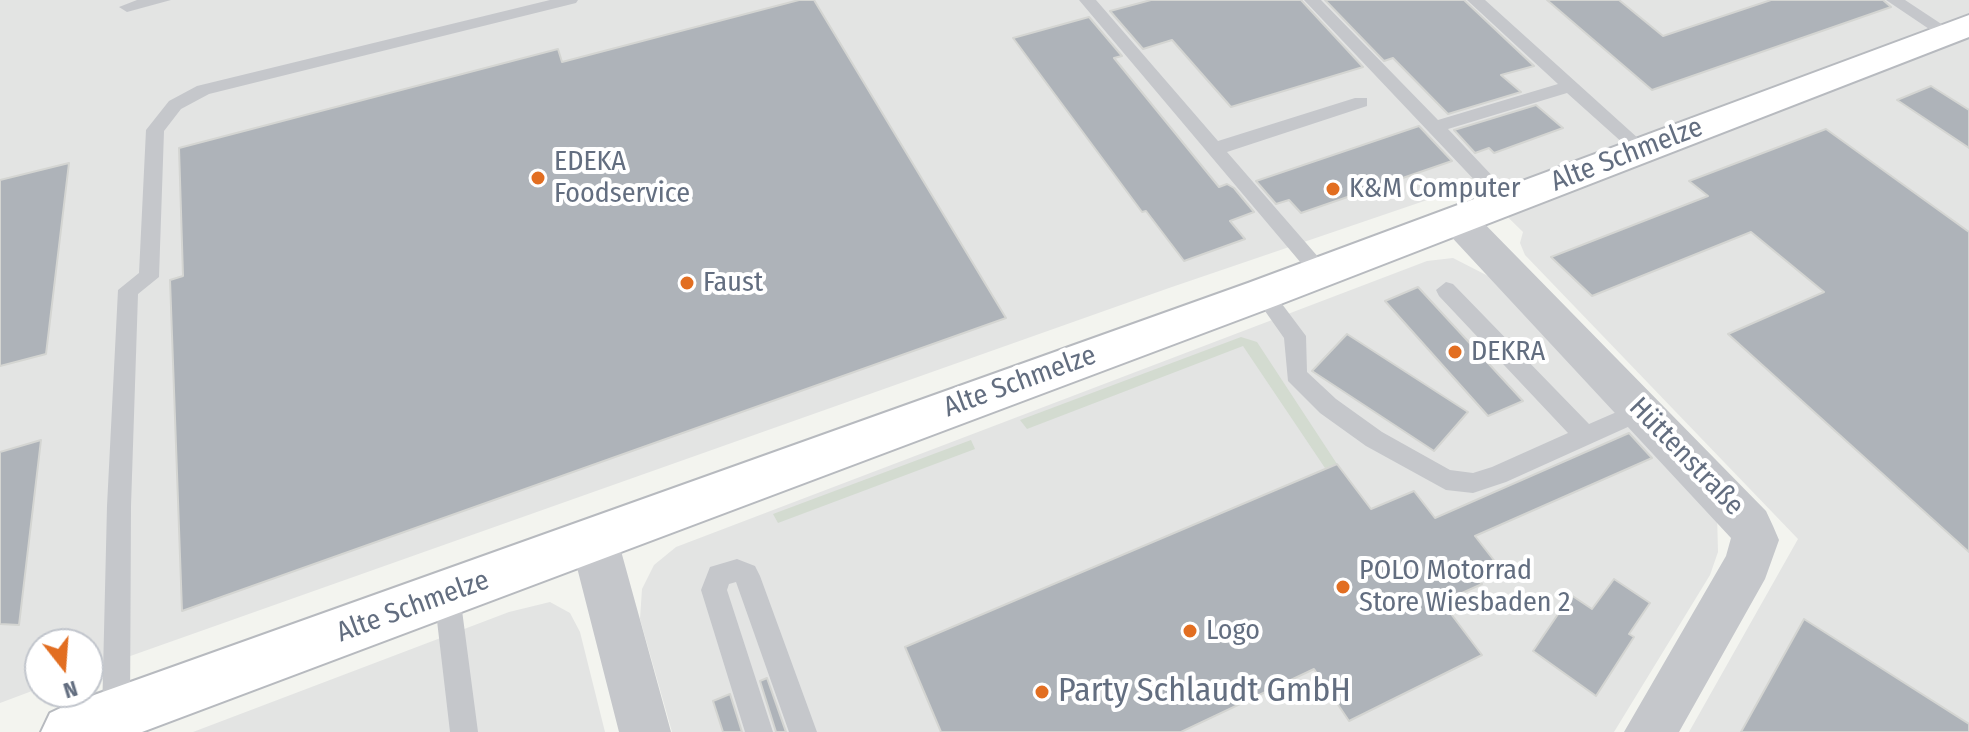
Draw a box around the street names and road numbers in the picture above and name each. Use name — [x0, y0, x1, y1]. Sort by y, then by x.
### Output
street label: Alte Schmelze — [1546, 111, 1708, 199]
street label: Alte Schmelze — [939, 339, 1101, 425]
street label: Hüttenstraße — [1622, 391, 1750, 523]
street label: Alte Schmelze — [332, 564, 494, 650]

